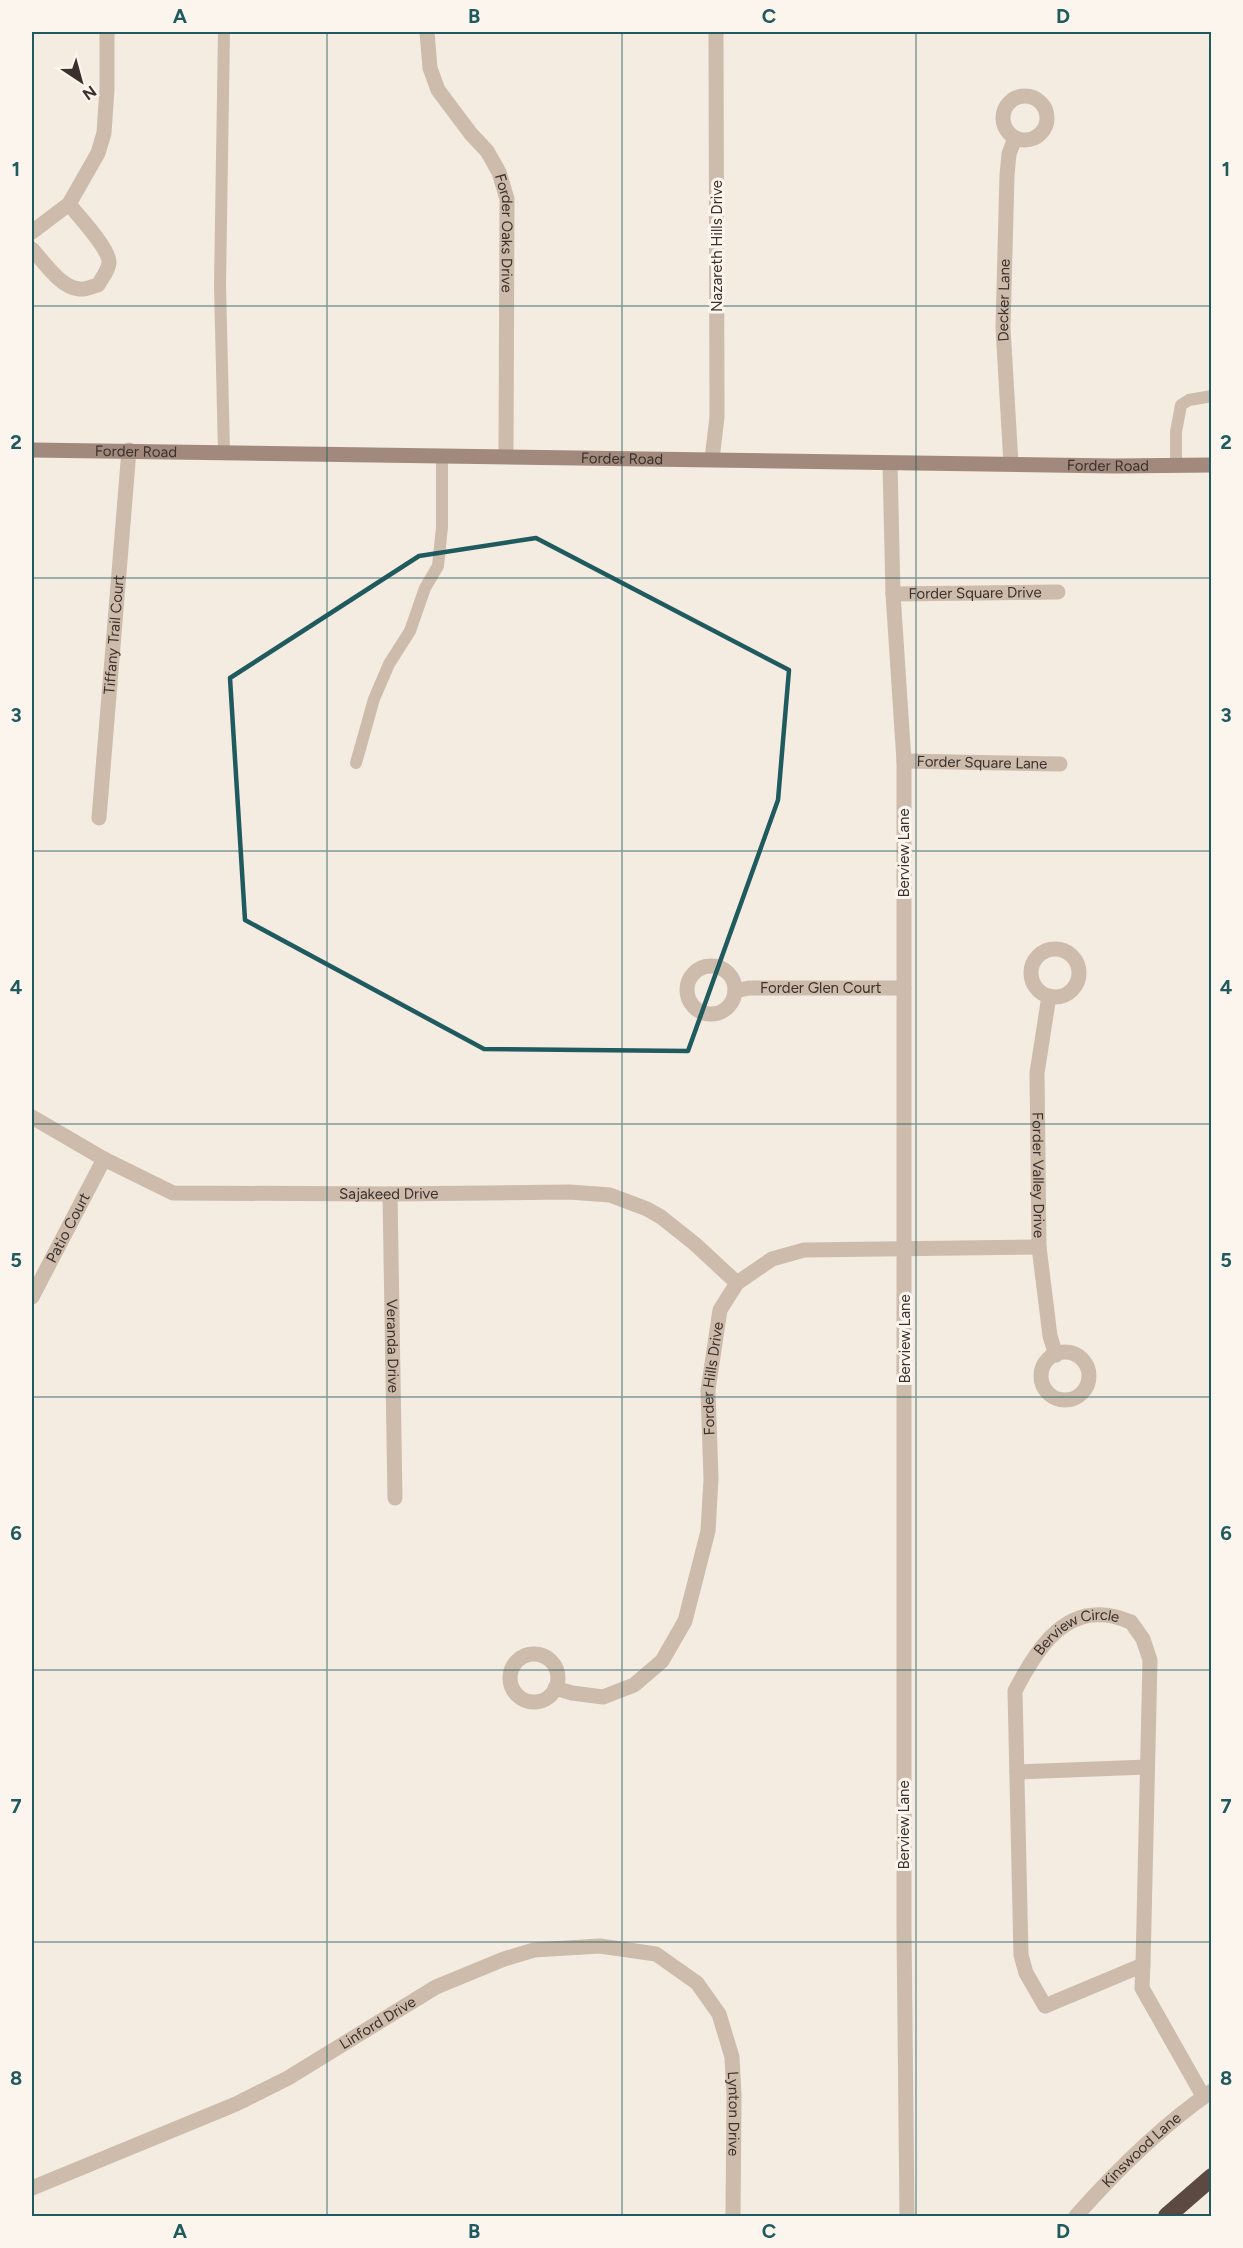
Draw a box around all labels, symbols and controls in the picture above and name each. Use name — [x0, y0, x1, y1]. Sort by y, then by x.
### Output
text: A — [173, 4, 188, 28]
text: B — [468, 4, 480, 28]
text: C — [762, 4, 776, 28]
text: D — [1056, 4, 1070, 28]
north arrow — [51, 51, 111, 111]
text: N — [79, 81, 100, 104]
text: 1 — [12, 157, 20, 181]
text: 1 — [1222, 157, 1230, 181]
street label: Forder Oaks Drive — [491, 171, 516, 293]
street label: Nazareth Hills Drive — [708, 180, 726, 312]
street label: Decker Lane — [994, 259, 1014, 342]
text: 2 — [10, 430, 22, 454]
text: 2 — [1220, 430, 1232, 454]
street label: Forder Road — [95, 442, 177, 461]
street label: Forder Road — [581, 449, 663, 468]
street label: Forder Road — [1067, 456, 1149, 475]
street label: Tiffany Trail Court — [100, 574, 128, 695]
street label: Forder Square Drive — [908, 583, 1042, 603]
text: 3 — [10, 703, 22, 727]
text: 3 — [1220, 703, 1232, 727]
street label: Forder Square Lane — [917, 752, 1047, 773]
street label: Berview Lane — [895, 808, 913, 898]
text: 4 — [10, 975, 23, 999]
text: 4 — [1220, 975, 1233, 999]
street label: Forder Glen Court — [760, 979, 882, 997]
street label: Forder Valley Drive — [1028, 1112, 1048, 1238]
street label: Sajakeed Drive — [339, 1184, 438, 1203]
street label: Patio Court — [42, 1190, 94, 1266]
text: 5 — [10, 1248, 22, 1272]
text: 5 — [1220, 1248, 1232, 1272]
street label: Berview Lane — [896, 1294, 914, 1384]
street label: Veranda Drive — [383, 1299, 402, 1393]
street label: Forder Hills Drive — [699, 1320, 727, 1436]
text: 6 — [10, 1521, 22, 1545]
text: 6 — [1220, 1521, 1232, 1545]
street label: Berview Circle — [1030, 1606, 1121, 1659]
street label: Berview Lane — [895, 1780, 913, 1870]
text: 7 — [10, 1794, 22, 1818]
text: 7 — [1220, 1794, 1232, 1818]
street label: Linford Drive — [336, 1993, 419, 2053]
text: 8 — [10, 2066, 22, 2090]
text: 8 — [1220, 2066, 1232, 2090]
street label: Lynton Drive — [724, 2071, 743, 2156]
street label: Kinswood Lane — [1098, 2109, 1185, 2191]
text: A — [173, 2219, 188, 2243]
text: B — [468, 2219, 480, 2243]
text: C — [762, 2219, 776, 2243]
text: D — [1056, 2219, 1070, 2243]

